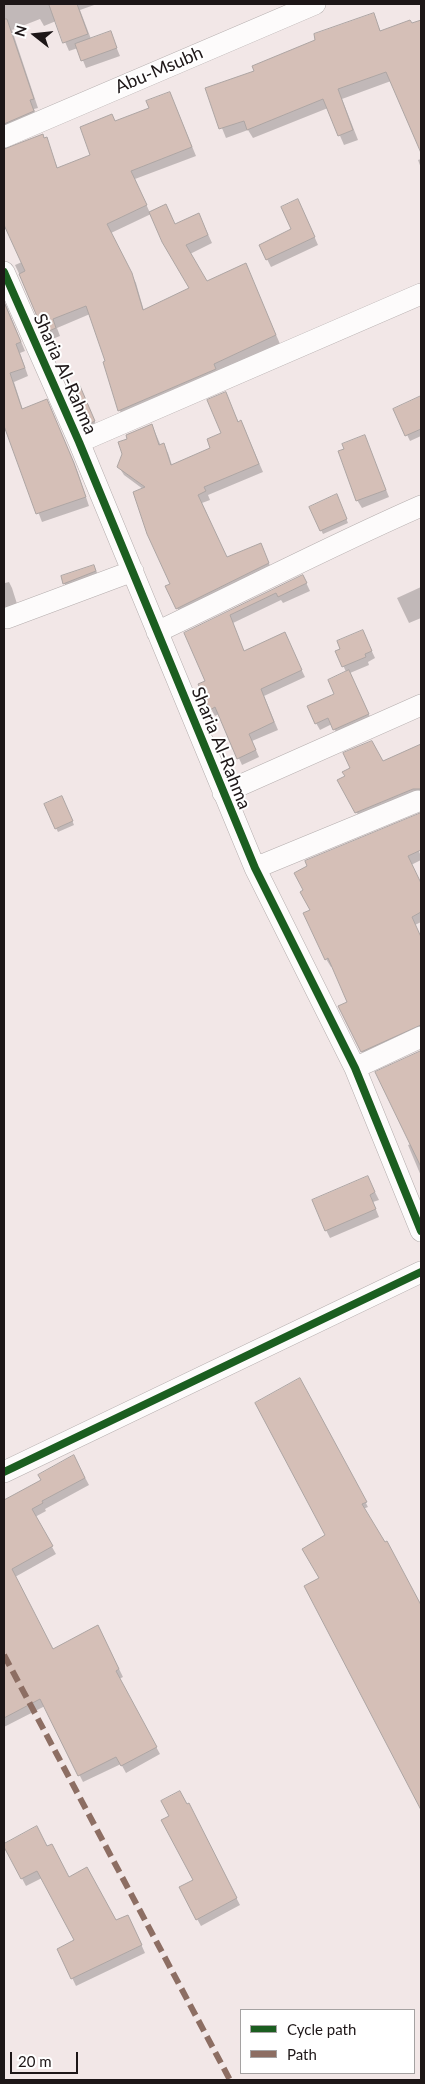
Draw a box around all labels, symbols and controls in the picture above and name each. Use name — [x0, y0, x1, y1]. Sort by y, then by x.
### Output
north arrow — [10, 10, 60, 60]
text: N — [10, 23, 30, 38]
street label: Abu-Msubh — [112, 42, 206, 98]
street label: Sharia Al-Rahma — [29, 310, 101, 438]
street label: Sharia Al-Rahma — [187, 684, 255, 812]
legend — [240, 2009, 415, 2074]
text: Cycle path — [287, 2020, 356, 2038]
scale bar — [12, 2042, 80, 2074]
text: Path — [287, 2045, 317, 2063]
text: 20 m — [18, 2052, 52, 2070]

